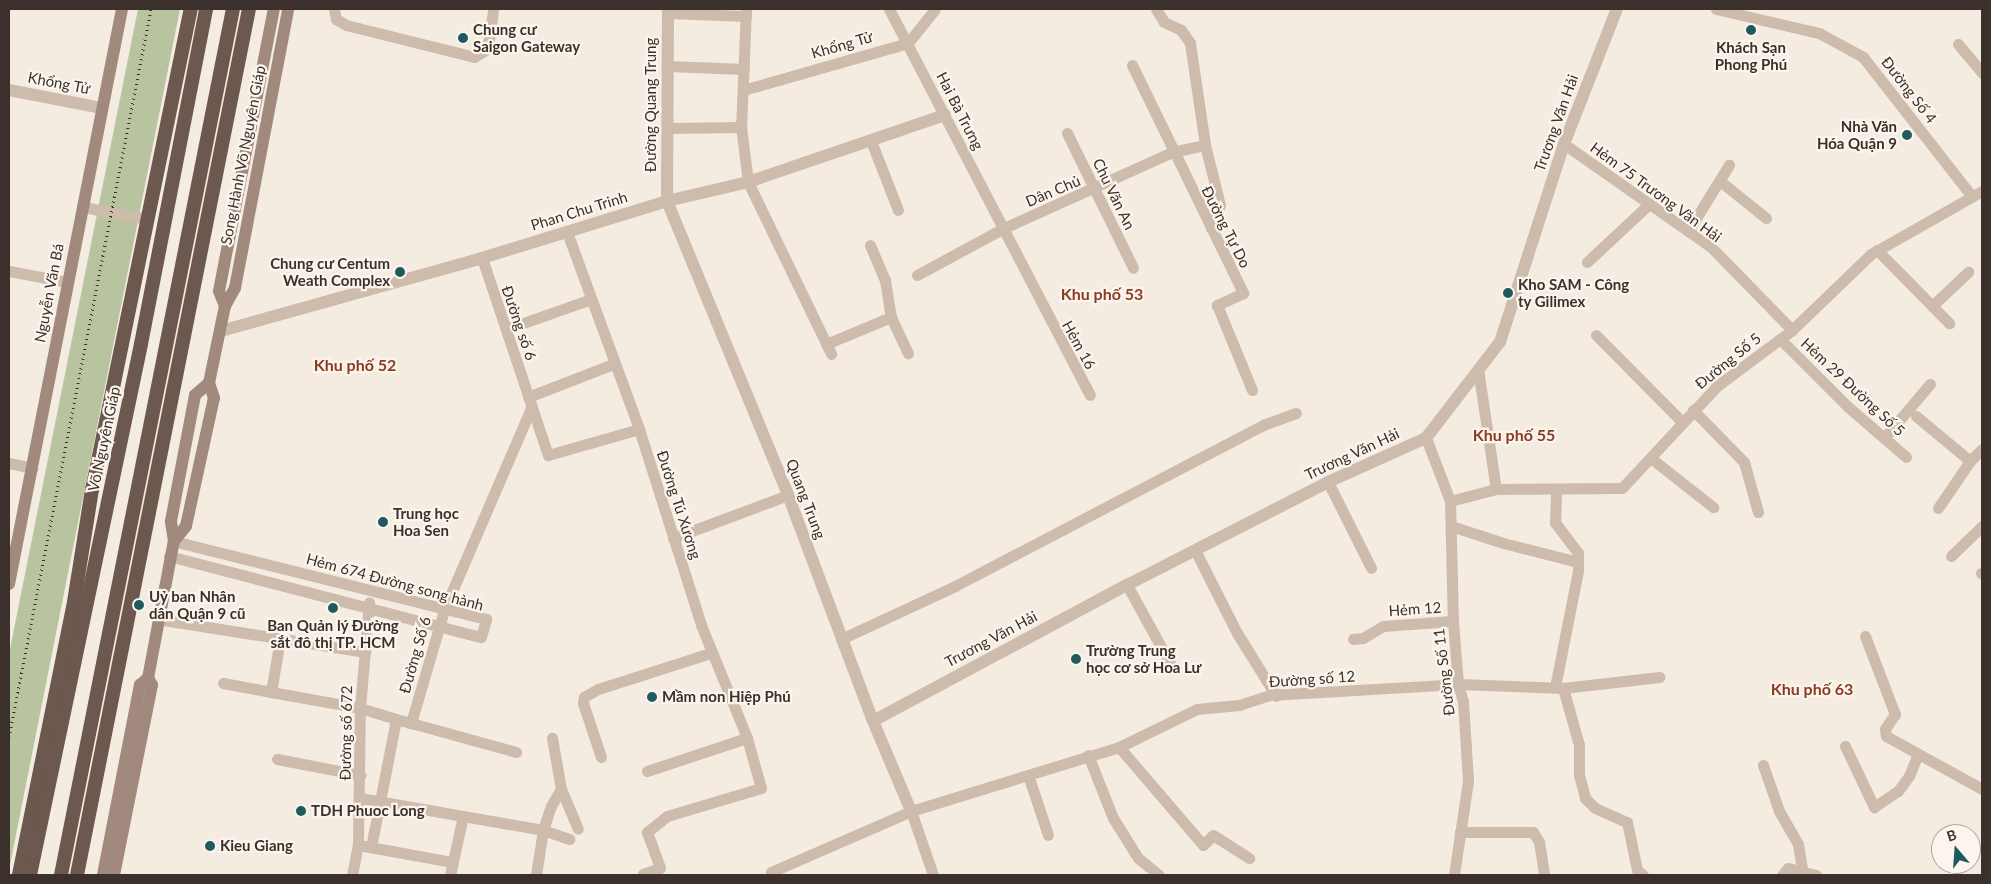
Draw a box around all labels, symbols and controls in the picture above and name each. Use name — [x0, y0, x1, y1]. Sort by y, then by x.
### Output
place label: Chung cư Saigon Gateway — [473, 20, 580, 55]
marker: Khách Sạn Phong Phú — [1745, 24, 1757, 36]
street label: Khổng Tử — [809, 28, 875, 62]
marker: Chung cư Saigon Gateway — [457, 32, 469, 44]
street label: Đường Quang Trung — [642, 38, 660, 172]
place label: Khách Sạn Phong Phú — [1715, 38, 1787, 73]
street label: Đường Số 4 — [1878, 53, 1940, 127]
street label: Song Hành Võ Nguyên Giáp — [217, 64, 269, 246]
street label: Khổng Tử — [26, 68, 92, 98]
street label: Hai Bà Trưng — [933, 69, 987, 153]
street label: Trương Văn Hải — [1530, 72, 1582, 174]
place label: Nhà Văn Hóa Quận 9 — [1817, 117, 1897, 152]
marker: Nhà Văn Hóa Quận 9 — [1901, 129, 1913, 141]
street label: Hẻm 75 Trương Văn Hải — [1586, 138, 1726, 246]
street label: Chu Văn An — [1089, 155, 1139, 233]
street label: Dân Chủ — [1023, 171, 1083, 211]
street label: Đường Tự Do — [1197, 183, 1255, 271]
street label: Phan Chu Trinh — [528, 188, 630, 234]
street label: Nguyễn Văn Bá — [31, 242, 67, 344]
place label: Chung cư Centum Weath Complex — [270, 254, 390, 289]
marker: Chung cư Centum Weath Complex — [394, 266, 406, 278]
place label: Kho SAM - Công ty Gilimex — [1518, 275, 1629, 310]
street label: Đường số 6 — [498, 283, 540, 363]
district label: Khu phố 53 — [1061, 284, 1143, 304]
marker: Kho SAM - Công ty Gilimex — [1502, 287, 1514, 299]
street label: Hẻm 16 — [1058, 318, 1100, 372]
street label: Đường Số 5 — [1692, 329, 1764, 393]
street label: Hẻm 29 Đường Số 5 — [1797, 334, 1909, 440]
district label: Khu phố 52 — [314, 355, 396, 375]
street label: Võ Nguyên Giáp — [84, 385, 124, 493]
street label: Trương Văn Hải — [1302, 424, 1402, 484]
district label: Khu phố 55 — [1473, 425, 1555, 445]
street label: Đường Tú Xương — [653, 448, 705, 562]
street label: Quang Trung — [782, 456, 830, 542]
place label: Trung học Hoa Sen — [393, 504, 459, 539]
marker: Trung học Hoa Sen — [377, 516, 389, 528]
street label: Hẻm 674 Đường song hành — [304, 550, 486, 614]
place label: Uỷ ban Nhân dân Quận 9 cũ — [149, 587, 245, 622]
street label: Hẻm 12 — [1388, 598, 1442, 620]
marker: Uỷ ban Nhân dân Quận 9 cũ — [133, 599, 145, 611]
marker: Ban Quản lý Đường sắt đô thị TP. HCM — [327, 602, 339, 614]
street label: Trương Văn Hải — [942, 607, 1040, 671]
street label: Đường Số 6 — [395, 614, 435, 696]
place label: Ban Quản lý Đường sắt đô thị TP. HCM — [267, 616, 399, 651]
street label: Đường Số 11 — [1430, 627, 1458, 717]
place label: Trường Trung học cơ sở Hoa Lư — [1086, 641, 1202, 676]
marker: Trường Trung học cơ sở Hoa Lư — [1070, 653, 1082, 665]
street label: Đường số 12 — [1268, 667, 1356, 691]
district label: Khu phố 63 — [1771, 679, 1853, 699]
street label: Đường số 672 — [336, 685, 356, 781]
place label: Mầm non Hiệp Phú — [662, 688, 791, 706]
marker: Mầm non Hiệp Phú — [646, 691, 658, 703]
place label: TDH Phuoc Long — [311, 802, 425, 820]
marker: TDH Phuoc Long — [295, 805, 307, 817]
north arrow — [1931, 824, 1981, 874]
text: B — [1944, 826, 1959, 845]
place label: Kieu Giang — [220, 837, 293, 855]
marker: Kieu Giang — [204, 840, 216, 852]

